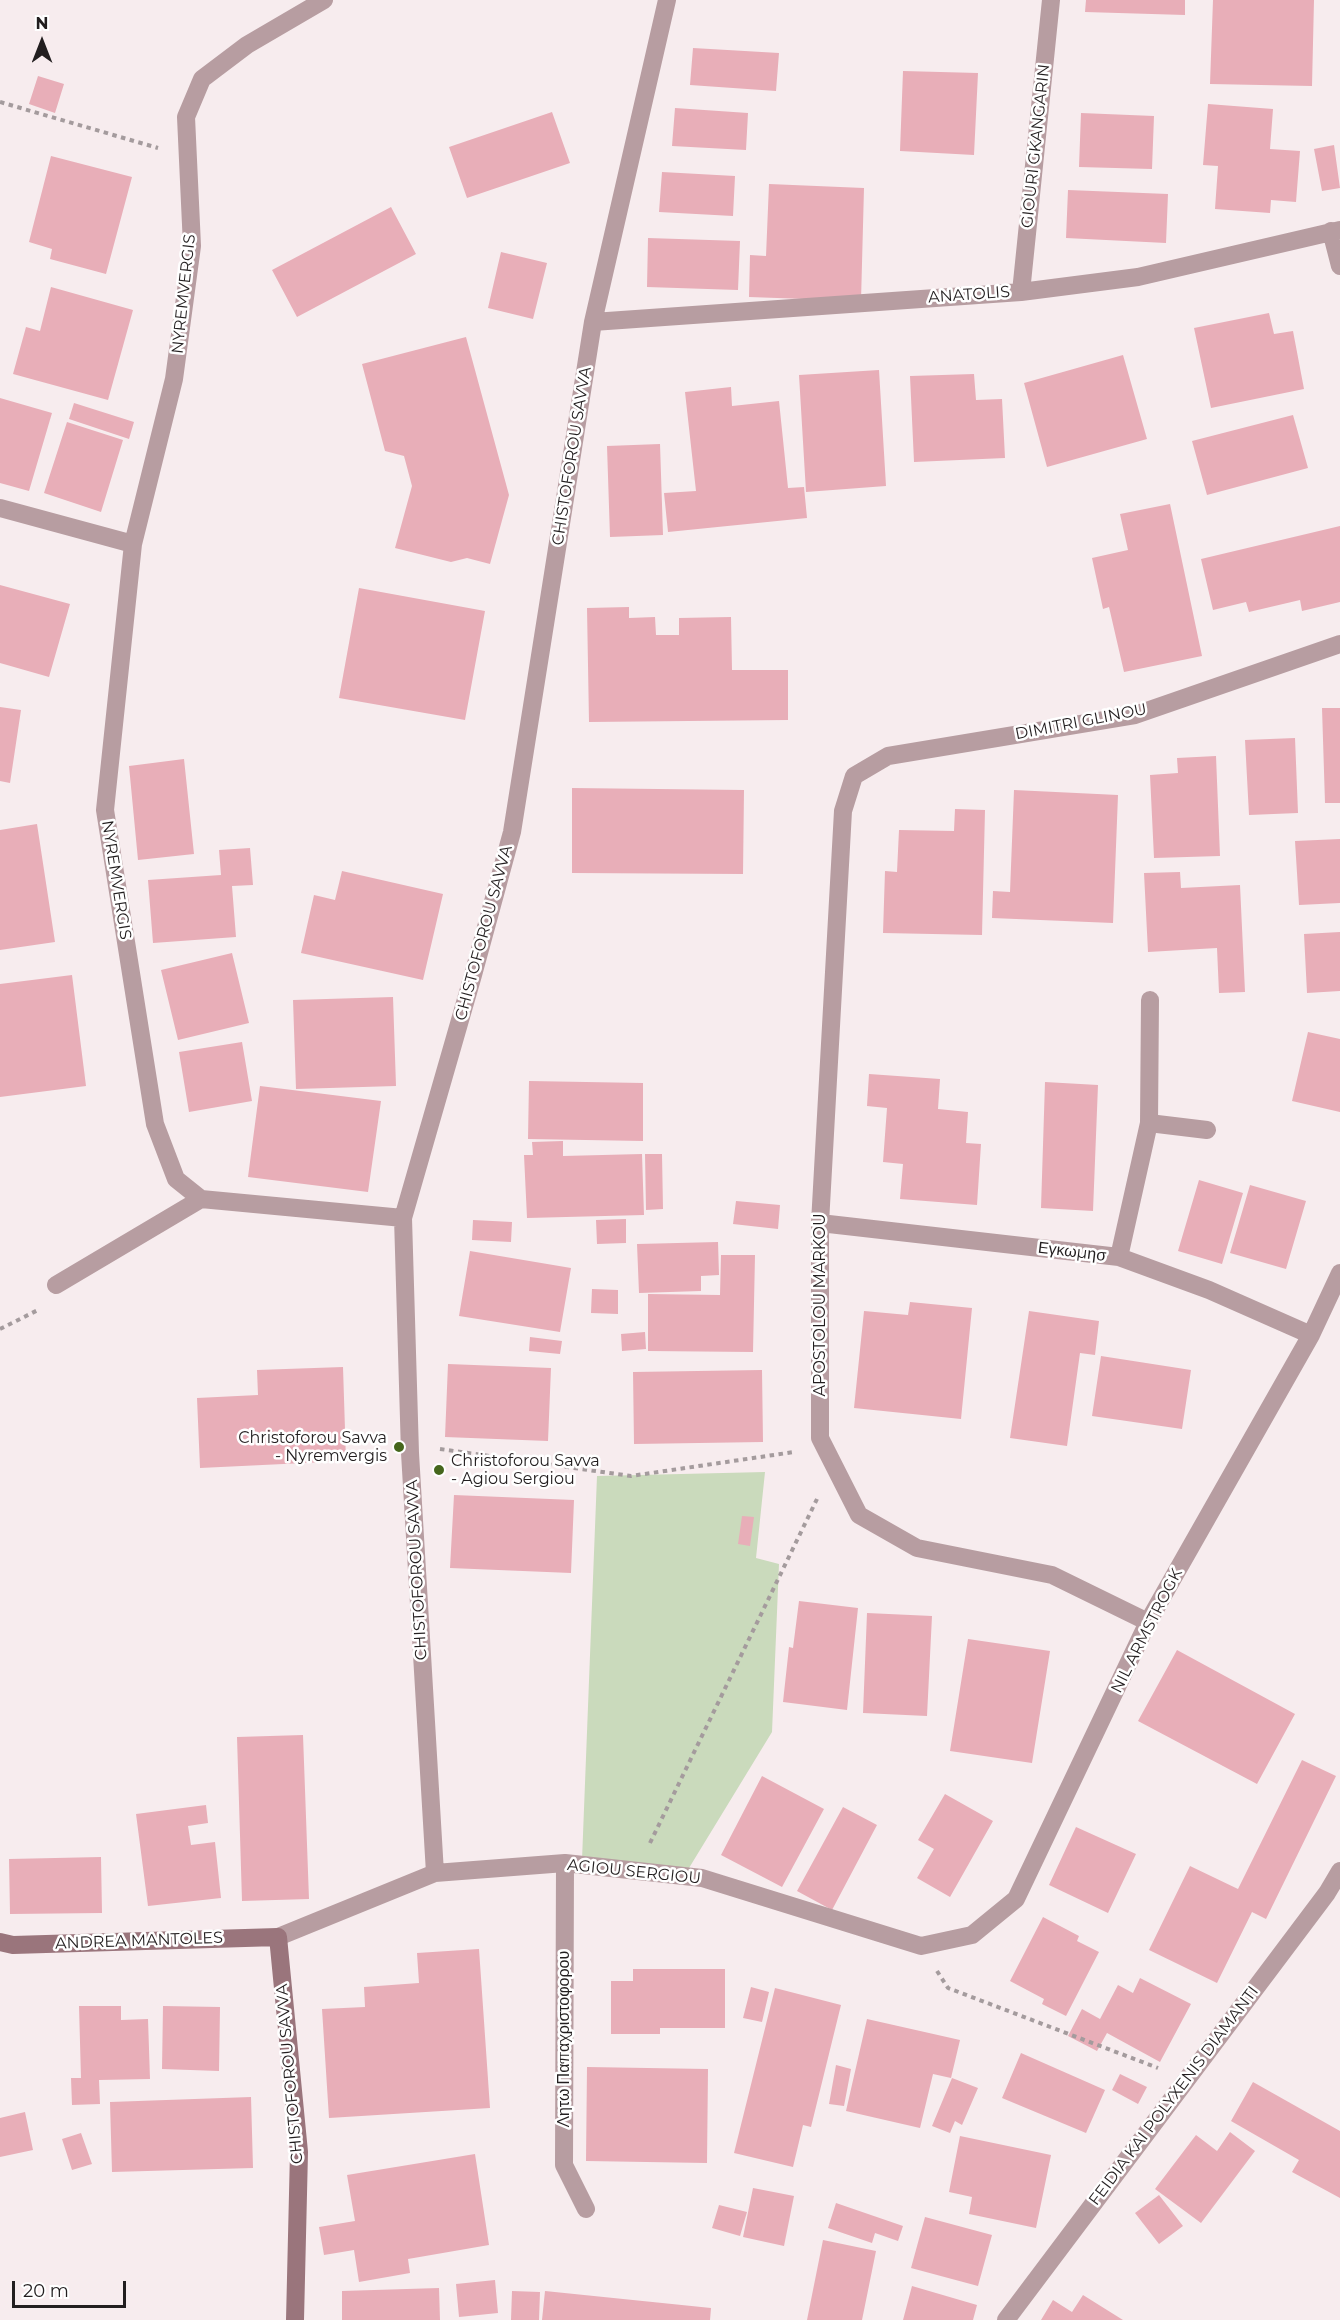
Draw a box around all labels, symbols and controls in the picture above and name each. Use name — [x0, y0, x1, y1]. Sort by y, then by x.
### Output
north arrow — [12, 12, 72, 72]
text: N — [36, 14, 48, 33]
street label: GIOURI GKANGARIN — [1018, 63, 1054, 229]
street label: NYREMVERGIS — [168, 233, 200, 355]
street label: ANATOLIS — [927, 283, 1011, 307]
street label: CHISTOFOROU SAVVA — [548, 365, 596, 547]
street label: DIMITRI GLINOU — [1014, 700, 1148, 744]
street label: NYREMVERGIS — [97, 819, 135, 941]
street label: CHISTOFOROU SAVVA — [451, 843, 517, 1023]
street label: APOSTOLOU MARKOU — [810, 1213, 830, 1397]
street label: Εγκωμησ — [1037, 1238, 1107, 1266]
place label: Christoforou Savva - Nyremvergis — [238, 1428, 387, 1466]
marker: Christoforou Savva - Nyremvergis — [392, 1440, 406, 1454]
place label: Christoforou Savva - Agiou Sergiou — [451, 1451, 600, 1489]
marker: Christoforou Savva - Agiou Sergiou — [432, 1463, 446, 1477]
street label: CHISTOFOROU SAVVA — [403, 1479, 431, 1661]
street label: NIL ARMSTROGK — [1107, 1565, 1187, 1697]
street label: AGIOU SERGIOU — [566, 1855, 702, 1889]
street label: ANDREA MANTOLES — [55, 1928, 223, 1954]
street label: Λητω Παπαχριστοφορου — [554, 1951, 574, 2127]
street label: CHISTOFOROU SAVVA — [273, 1983, 307, 2165]
street label: FEIDIA KAI POLYXENIS DIAMANTI — [1085, 1983, 1263, 2209]
scale bar — [15, 2269, 129, 2307]
text: 20 m — [23, 2280, 69, 2302]

